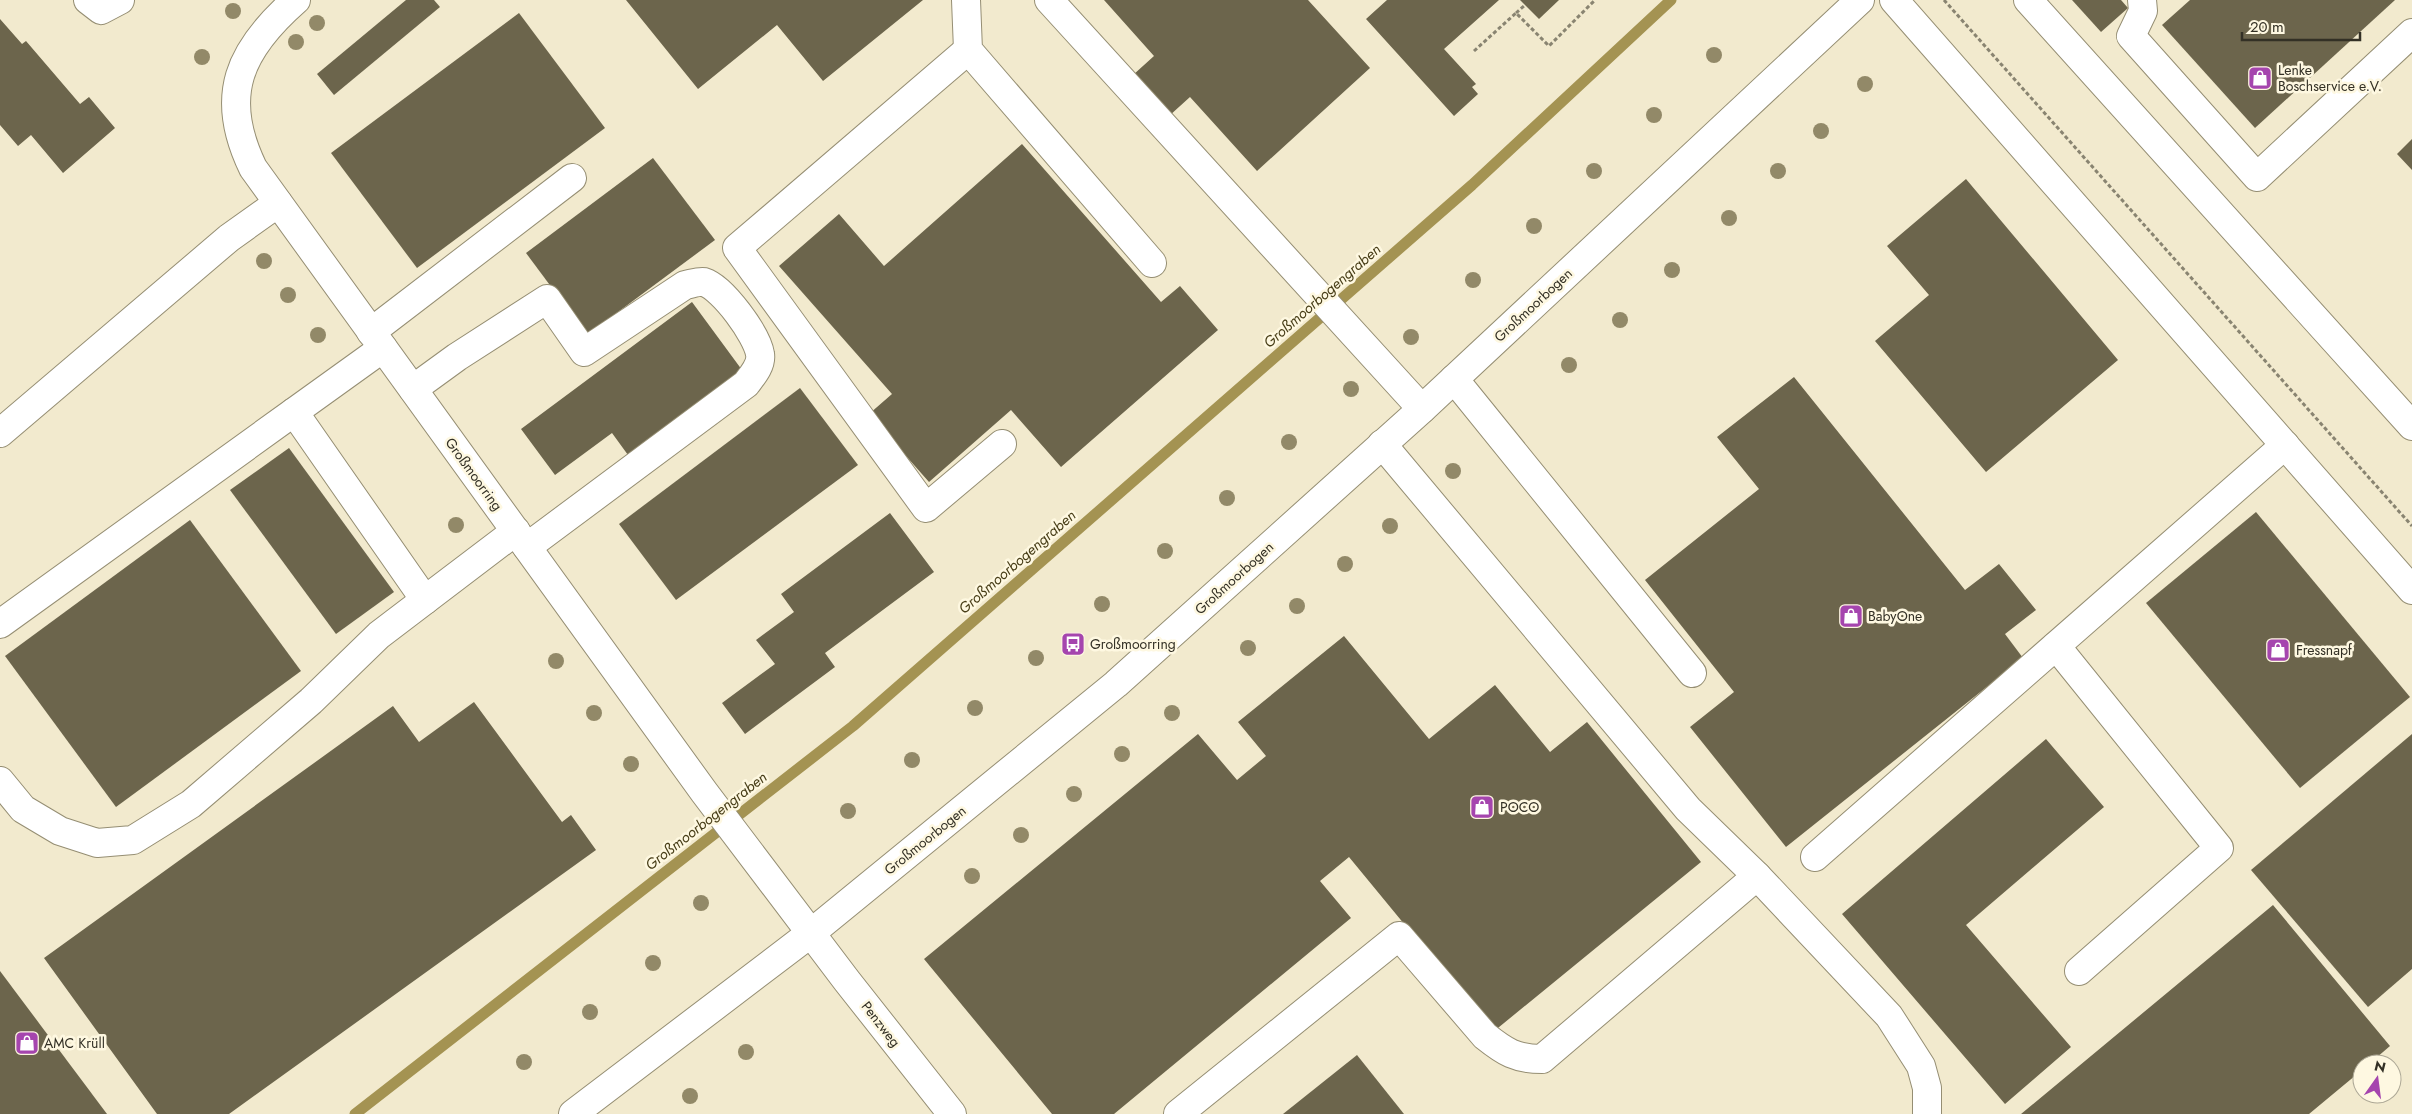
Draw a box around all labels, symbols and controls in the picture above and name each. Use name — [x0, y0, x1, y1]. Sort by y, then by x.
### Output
scale bar — [2242, 10, 2360, 42]
text: 20 m — [2250, 16, 2284, 38]
place label: Lenke Boschservice e.V. — [2278, 60, 2382, 96]
shop icon: Lenke Boschservice e.V. — [2247, 65, 2273, 91]
water label: Großmoorbogengraben — [1258, 239, 1386, 353]
street label: Großmoorbogen — [1490, 264, 1576, 346]
street label: Großmoorring — [441, 433, 507, 515]
water label: Großmoorbogengraben — [953, 505, 1081, 619]
street label: Großmoorbogen — [1190, 537, 1278, 619]
shop icon: BabyOne — [1838, 603, 1864, 629]
place label: BabyOne — [1868, 606, 1922, 626]
bus stop icon: Großmoorring — [1060, 631, 1086, 657]
place label: Großmoorring — [1090, 634, 1176, 654]
shop icon: Fressnapf — [2265, 637, 2291, 663]
place label: Fressnapf — [2296, 640, 2353, 660]
water label: Großmoorbogengraben — [640, 766, 772, 876]
shop icon: POCO — [1469, 794, 1495, 820]
place label: POCO — [1500, 797, 1539, 817]
street label: Großmoorbogen — [880, 801, 970, 879]
street label: Penzweg — [857, 997, 905, 1051]
shop icon: AMC Krüll — [14, 1030, 40, 1056]
place label: AMC Krüll — [44, 1033, 105, 1053]
north arrow — [2352, 1054, 2402, 1104]
text: N — [2372, 1055, 2388, 1077]

